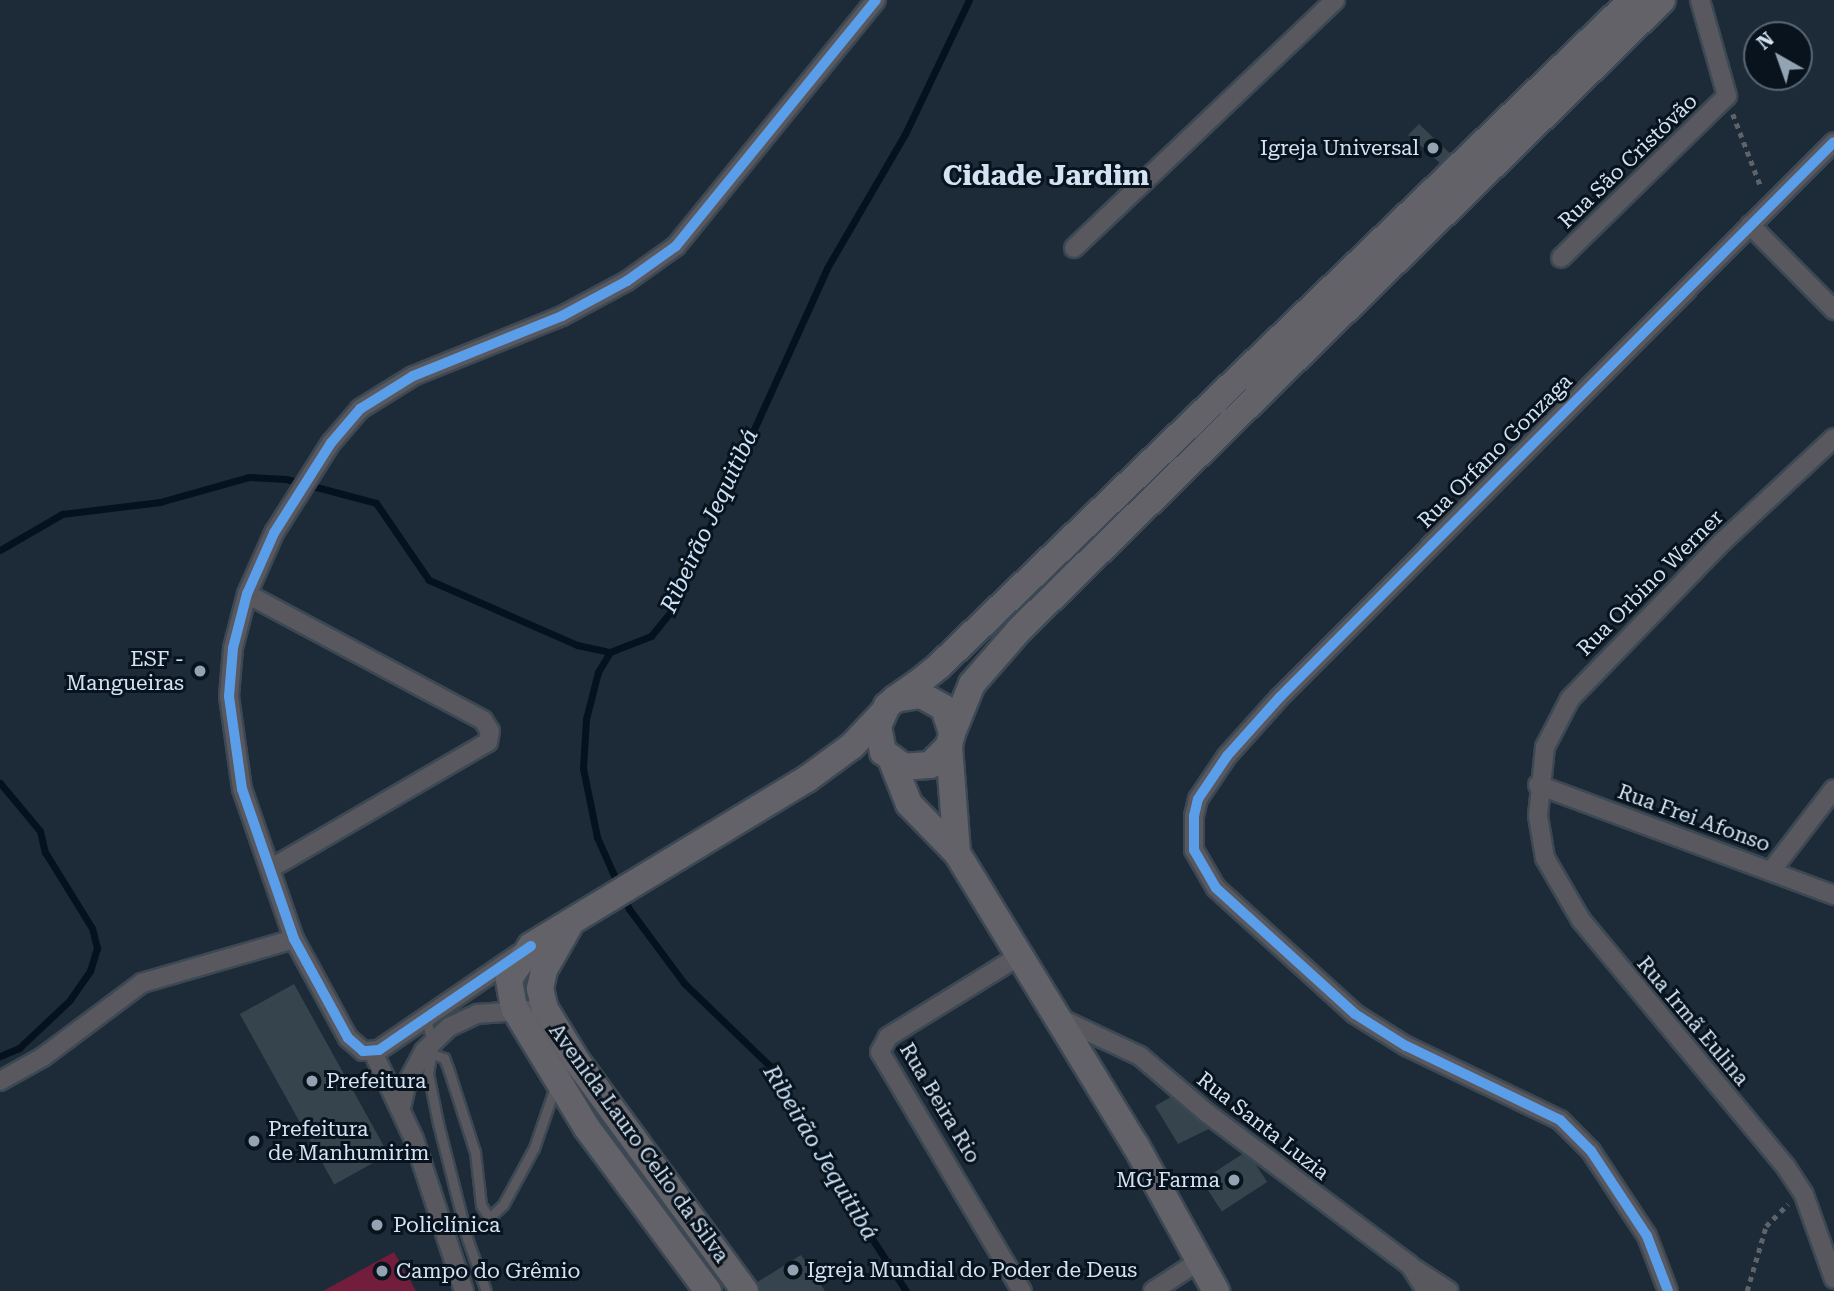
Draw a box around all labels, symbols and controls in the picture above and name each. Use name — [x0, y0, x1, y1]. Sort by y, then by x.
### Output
north arrow — [1743, 21, 1813, 91]
text: N — [1752, 28, 1778, 55]
street label: Rua São Cristóvão — [1553, 88, 1703, 234]
place label: Igreja Universal — [1260, 135, 1419, 161]
marker: Igreja Universal — [1425, 140, 1441, 156]
district label: Cidade Jardim — [943, 159, 1149, 193]
street label: Rua Orfano Gonzaga — [1413, 369, 1577, 533]
water label: Ribeirão Jequitibá — [655, 425, 765, 617]
street label: Rua Orbino Werner — [1572, 505, 1728, 661]
place label: ESF - Mangueiras — [66, 646, 184, 696]
marker: ESF - Mangueiras — [190, 661, 210, 681]
street label: Rua Frei Afonso — [1614, 779, 1774, 857]
street label: Rua Irmã Eulina — [1632, 951, 1754, 1091]
street label: Avenida Lauro Celio da Silva — [544, 1019, 734, 1267]
street label: Rua Beira Rio — [894, 1038, 986, 1168]
water label: Ribeirão Jequitibá — [757, 1060, 883, 1246]
street label: Rua Santa Luzia — [1192, 1067, 1334, 1185]
place label: Prefeitura — [326, 1068, 426, 1094]
marker: Prefeitura — [304, 1073, 320, 1089]
place label: Prefeitura de Manhumirim — [268, 1116, 430, 1166]
marker: Prefeitura de Manhumirim — [246, 1133, 262, 1149]
place label: MG Farma — [1116, 1167, 1220, 1193]
marker: MG Farma — [1226, 1172, 1242, 1188]
place label: Policlínica — [393, 1212, 500, 1238]
marker: Policlínica — [367, 1215, 387, 1235]
place label: Igreja Mundial do Poder de Deus — [807, 1257, 1137, 1283]
place label: Campo do Grêmio — [396, 1258, 580, 1284]
marker: Igreja Mundial do Poder de Deus — [785, 1262, 801, 1278]
marker: Campo do Grêmio — [374, 1263, 390, 1279]

